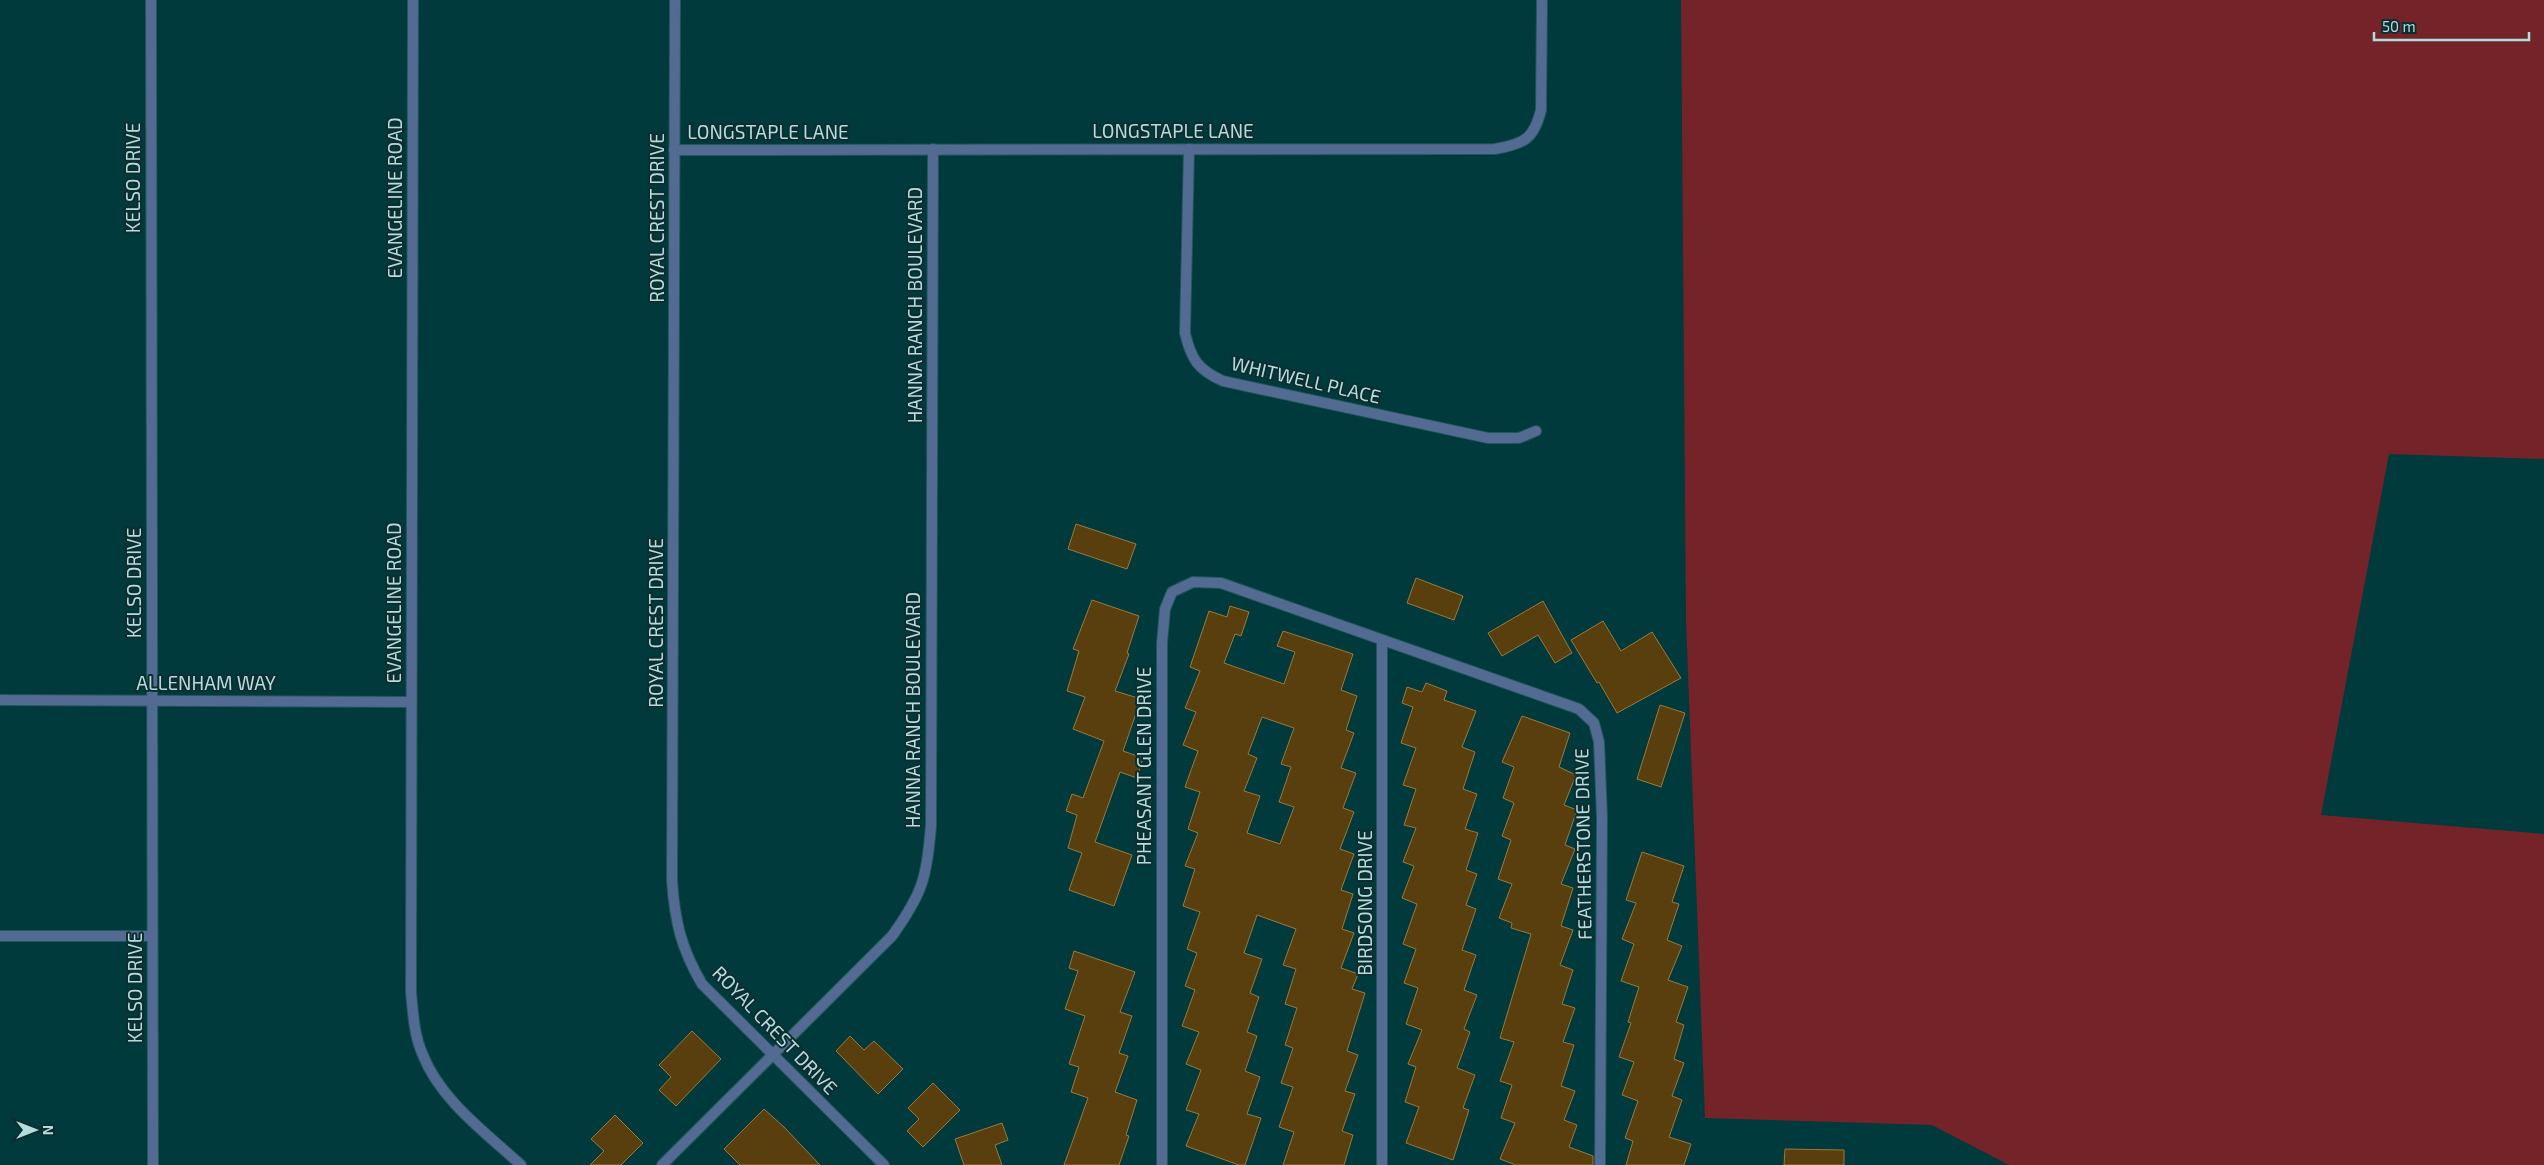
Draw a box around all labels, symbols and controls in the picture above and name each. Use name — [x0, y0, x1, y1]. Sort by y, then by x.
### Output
scale bar — [2374, 10, 2529, 42]
text: 50 m — [2382, 17, 2416, 35]
street label: EVANGELINE ROAD — [383, 117, 406, 279]
street label: LONGSTAPLE LANE — [1092, 119, 1254, 142]
street label: LONGSTAPLE LANE — [687, 120, 849, 143]
street label: KELSO DRIVE — [121, 123, 144, 233]
street label: ROYAL CREST DRIVE — [645, 133, 668, 303]
street label: HANNA RANCH BOULEVARD — [903, 187, 926, 423]
street label: WHITWELL PLACE — [1229, 351, 1383, 408]
street label: EVANGELINE ROAD — [382, 522, 405, 684]
street label: KELSO DRIVE — [122, 528, 145, 638]
street label: ROYAL CREST DRIVE — [644, 538, 667, 708]
street label: HANNA RANCH BOULEVARD — [901, 592, 924, 828]
street label: PHEASANT GLEN DRIVE — [1132, 667, 1155, 865]
street label: ALLENHAM WAY — [136, 671, 276, 694]
street label: FEATHERSTONE DRIVE — [1569, 748, 1596, 940]
street label: BIRDSONG DRIVE — [1353, 830, 1376, 976]
street label: KELSO DRIVE — [123, 933, 146, 1043]
street label: ROYAL CREST DRIVE — [708, 961, 843, 1099]
north arrow — [10, 1105, 60, 1155]
text: N — [40, 1125, 57, 1135]

